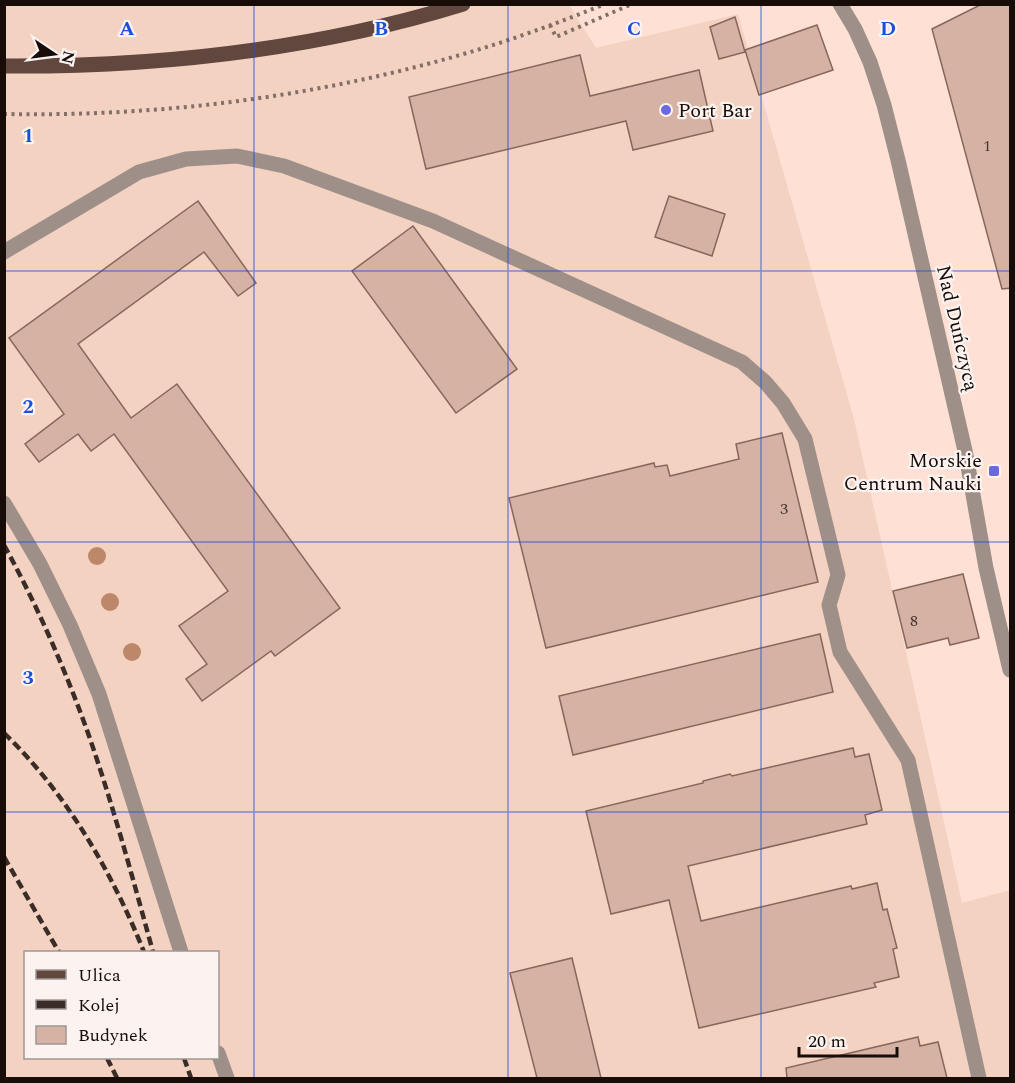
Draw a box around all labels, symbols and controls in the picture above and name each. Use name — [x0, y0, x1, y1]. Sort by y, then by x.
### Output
text: A — [119, 14, 135, 44]
text: B — [374, 14, 388, 44]
text: C — [627, 14, 641, 44]
text: D — [880, 14, 896, 44]
north arrow — [24, 24, 84, 84]
text: N — [54, 48, 81, 66]
place label: Port Bar — [678, 96, 752, 126]
marker: Port Bar — [659, 103, 673, 117]
text: 1 — [22, 121, 34, 151]
house number: 1 — [983, 134, 991, 158]
street label: Nad Duńczycą — [928, 262, 986, 394]
text: 2 — [22, 392, 34, 422]
place label: Morskie Centrum Nauki — [844, 446, 982, 499]
marker: Morskie Centrum Nauki — [987, 464, 1001, 478]
house number: 3 — [780, 497, 788, 521]
house number: 8 — [910, 609, 918, 633]
text: 3 — [22, 663, 34, 693]
legend — [24, 951, 219, 1059]
text: Ulica — [78, 962, 121, 989]
text: Kolej — [78, 992, 120, 1019]
scale bar — [799, 1020, 896, 1058]
text: Budynek — [78, 1022, 148, 1049]
text: 20 m — [808, 1028, 846, 1055]

